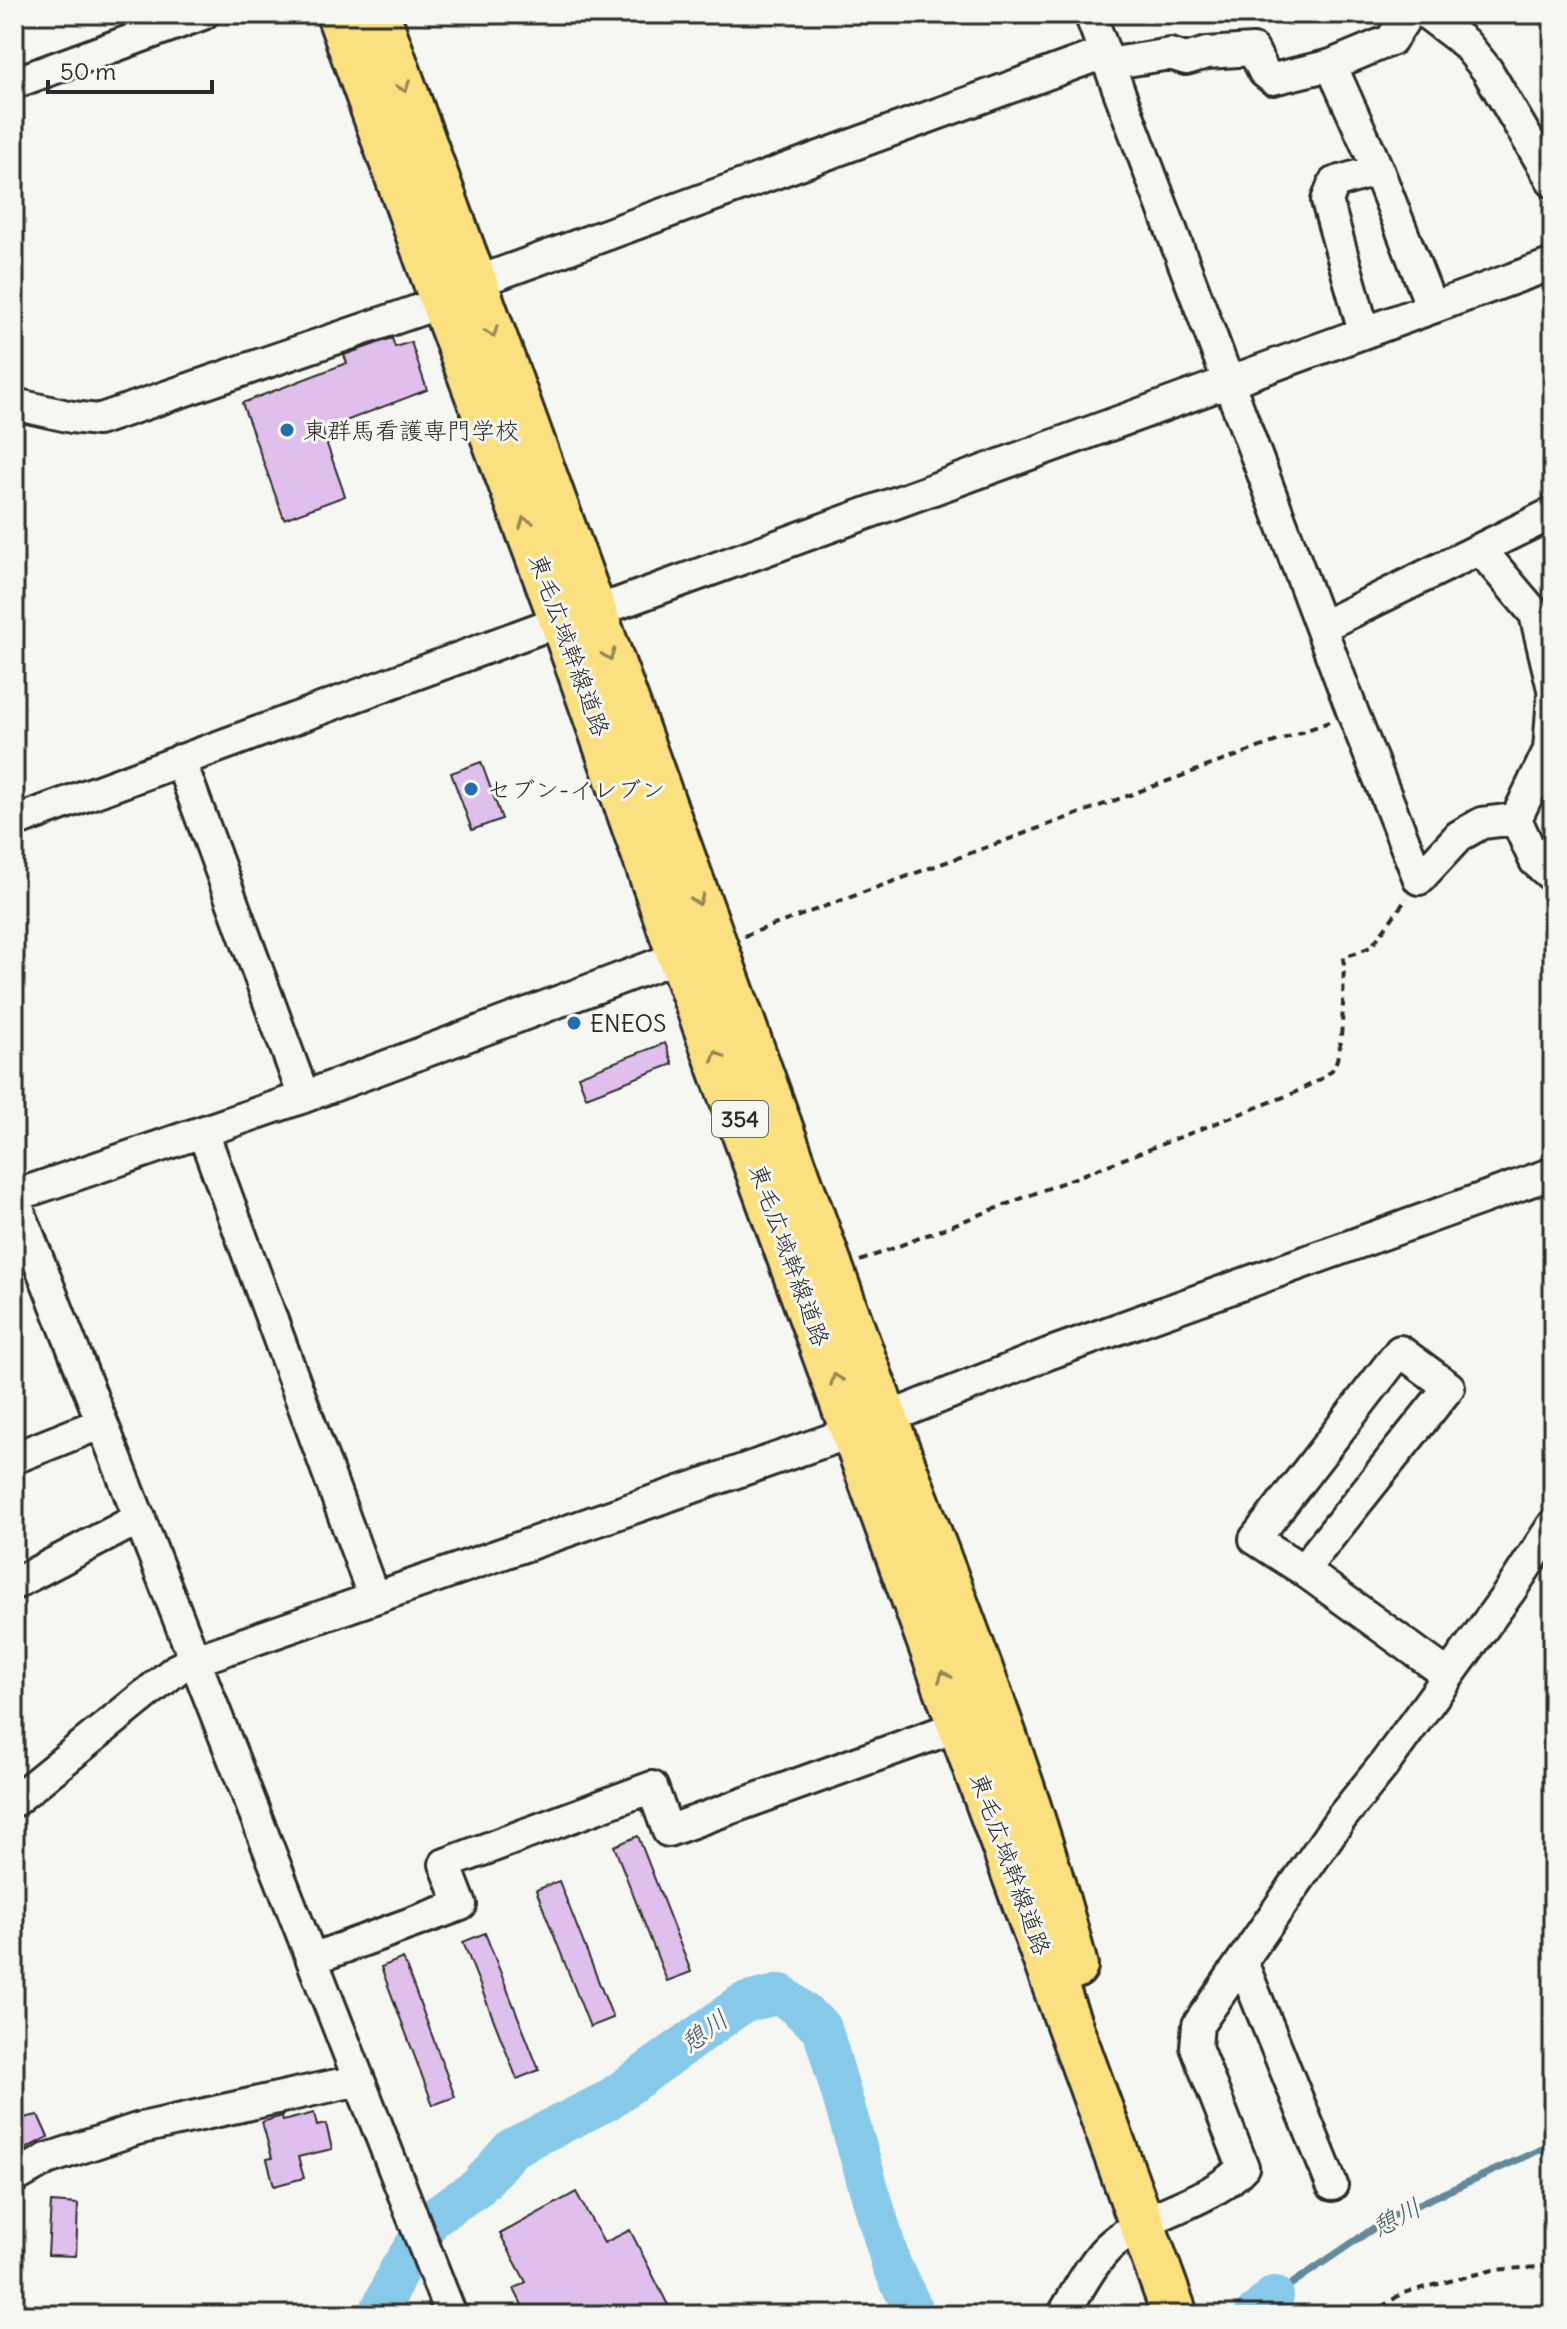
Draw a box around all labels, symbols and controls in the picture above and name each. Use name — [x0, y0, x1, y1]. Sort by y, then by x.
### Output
scale bar — [48, 44, 212, 94]
text: 50 m — [60, 56, 116, 86]
one-way arrow — [394, 80, 410, 94]
one-way arrow — [482, 324, 499, 338]
place label: 東群馬看護専門学校 — [303, 415, 519, 445]
marker: 東群馬看護専門学校 — [278, 421, 296, 439]
one-way arrow — [518, 515, 535, 529]
street label: 東毛広域幹線道路 — [523, 550, 617, 740]
one-way arrow — [600, 647, 616, 661]
place label: セブン-イレブン — [487, 774, 665, 804]
marker: セブン-イレブン — [462, 780, 480, 798]
one-way arrow — [688, 892, 705, 906]
place label: ENEOS — [590, 1008, 666, 1038]
marker: ENEOS — [565, 1014, 583, 1032]
one-way arrow — [710, 1050, 727, 1064]
road number: 354 — [712, 1101, 768, 1137]
street label: 東毛広域幹線道路 — [743, 1160, 837, 1350]
one-way arrow — [829, 1373, 846, 1387]
one-way arrow — [937, 1670, 953, 1684]
street label: 東毛広域幹線道路 — [964, 1769, 1058, 1959]
water label: 憩川 — [673, 2002, 735, 2060]
water label: 憩川 — [1365, 2190, 1427, 2244]

